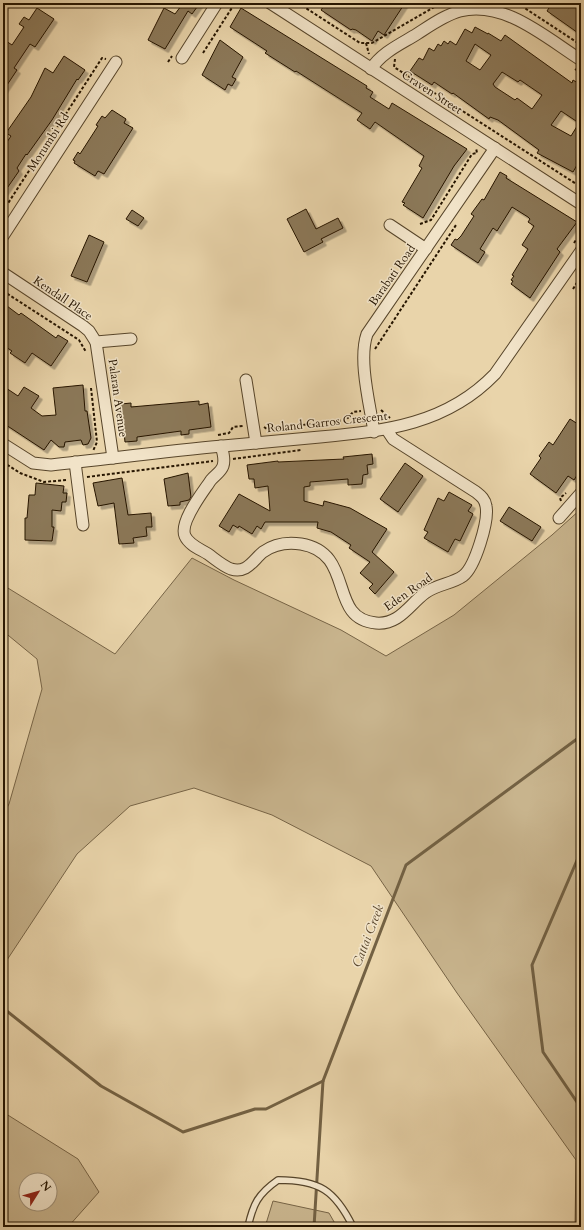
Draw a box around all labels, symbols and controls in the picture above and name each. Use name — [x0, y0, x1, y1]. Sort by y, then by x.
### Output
street label: Craven Street — [399, 66, 466, 118]
street label: Morumbi Rd — [23, 109, 73, 174]
street label: Barabati Road — [365, 241, 419, 309]
street label: Kendall Place — [30, 272, 96, 324]
street label: Palaran Avenue — [105, 358, 131, 438]
street label: Roland Garros Crescent — [266, 408, 388, 436]
street label: Eden Road — [381, 569, 436, 615]
water label: Cattai Creek — [348, 902, 388, 970]
north arrow — [18, 1172, 58, 1212]
text: N — [37, 1178, 55, 1195]

